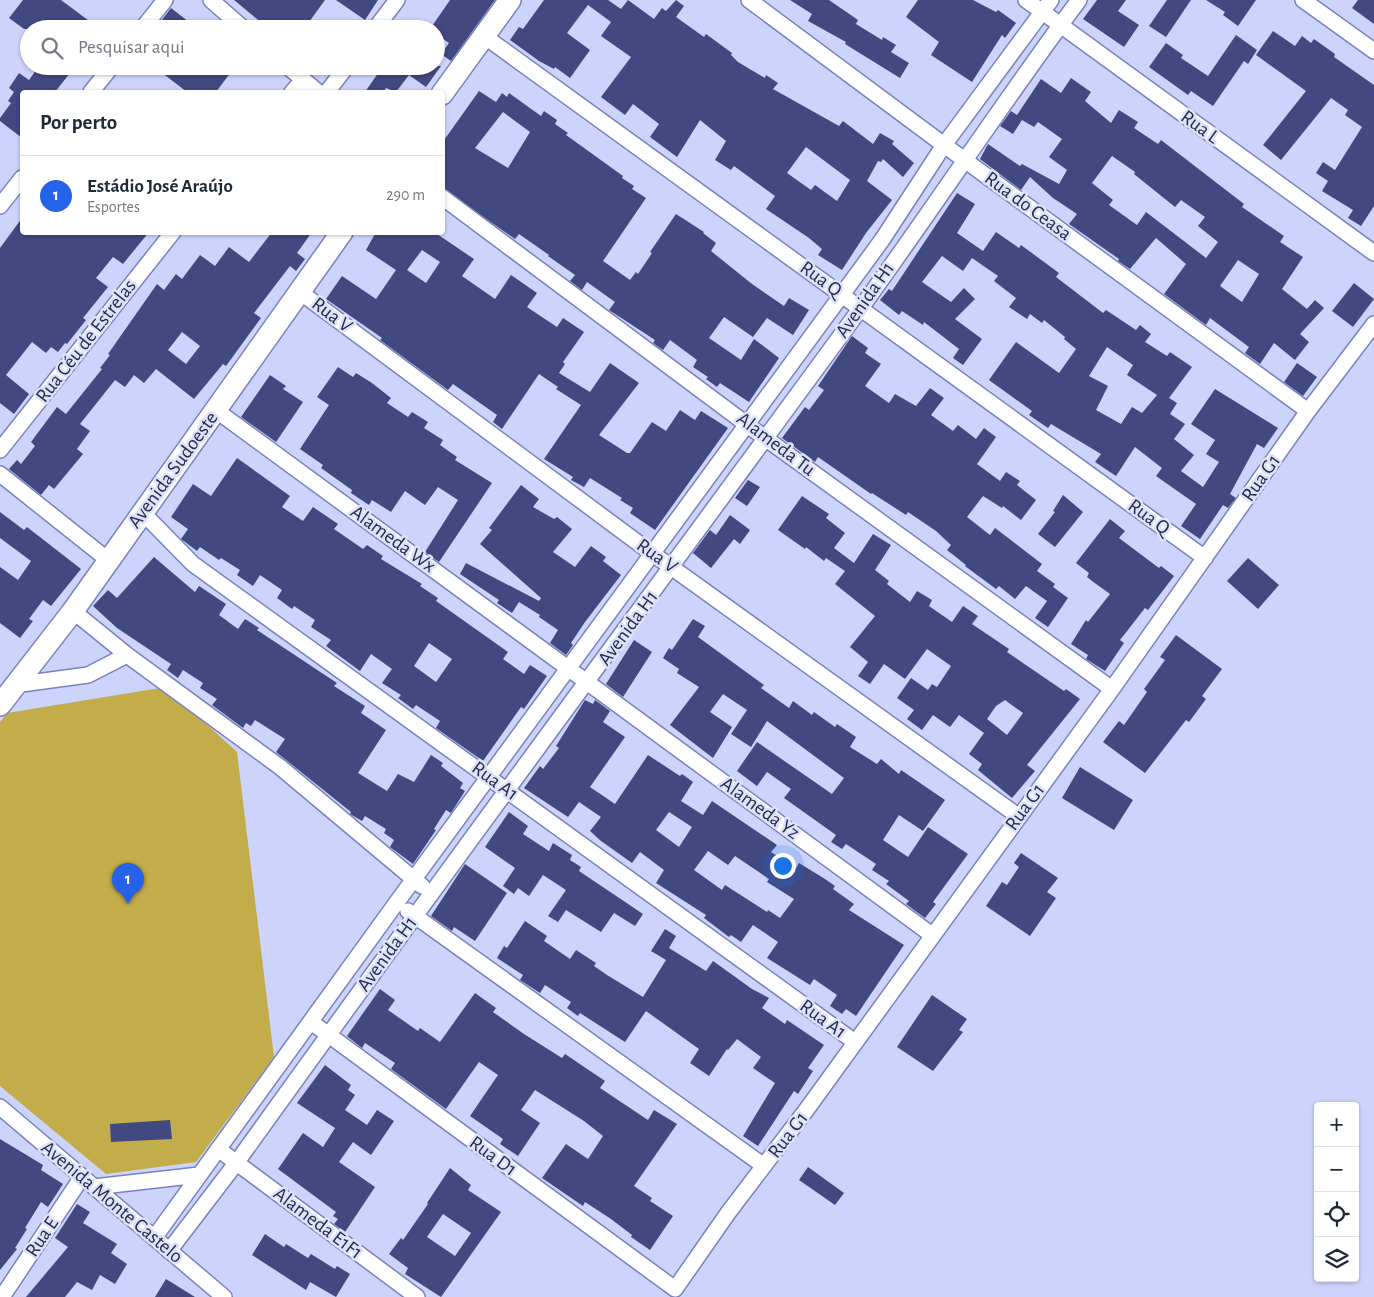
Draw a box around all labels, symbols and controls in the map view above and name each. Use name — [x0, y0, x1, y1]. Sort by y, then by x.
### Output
search box — [20, 20, 445, 75]
icon: search — [38, 34, 66, 62]
text: Pesquisar aqui — [78, 38, 184, 57]
street label: Rua L — [1177, 107, 1223, 148]
text: Por perto — [40, 112, 117, 133]
street label: Rua do Ceasa — [981, 168, 1075, 244]
text: Estádio José Araújo — [87, 177, 233, 196]
text: 1 — [53, 187, 59, 203]
text: 290 m — [386, 187, 425, 203]
text: Esportes — [87, 199, 140, 215]
street label: Rua Q — [796, 257, 847, 302]
street label: Avenida H1 — [832, 259, 898, 341]
street label: Rua Céu de Estrelas — [32, 276, 140, 406]
street label: Rua V — [308, 294, 356, 337]
street label: Avenida Sudoeste — [124, 408, 222, 532]
street label: Alameda Tu — [733, 408, 819, 480]
street label: Rua G1 — [1238, 451, 1284, 505]
street label: Rua Q — [1124, 495, 1175, 540]
street label: Alameda Wx — [347, 502, 439, 577]
street label: Rua V — [633, 535, 682, 577]
street label: Avenida H1 — [594, 587, 662, 669]
street label: Rua A1 — [468, 758, 522, 804]
street label: Alameda Yz — [717, 773, 803, 843]
street label: Rua G1 — [1002, 780, 1048, 834]
your location — [770, 853, 796, 879]
pin: 1 — [112, 863, 144, 904]
street label: Avenida H1 — [353, 913, 421, 995]
street label: Rua A1 — [796, 996, 850, 1042]
map controls — [1314, 1102, 1359, 1282]
button: + — [1314, 1102, 1359, 1147]
street label: Rua G1 — [764, 1108, 812, 1162]
street label: Rua D1 — [466, 1132, 520, 1180]
street label: Avenida Monte Castelo — [38, 1137, 186, 1267]
button: − — [1314, 1147, 1359, 1192]
street label: Alameda E1F1 — [270, 1183, 366, 1263]
button: locate — [1314, 1192, 1359, 1237]
street label: Rua E — [22, 1213, 63, 1260]
button: layers — [1314, 1237, 1359, 1282]

